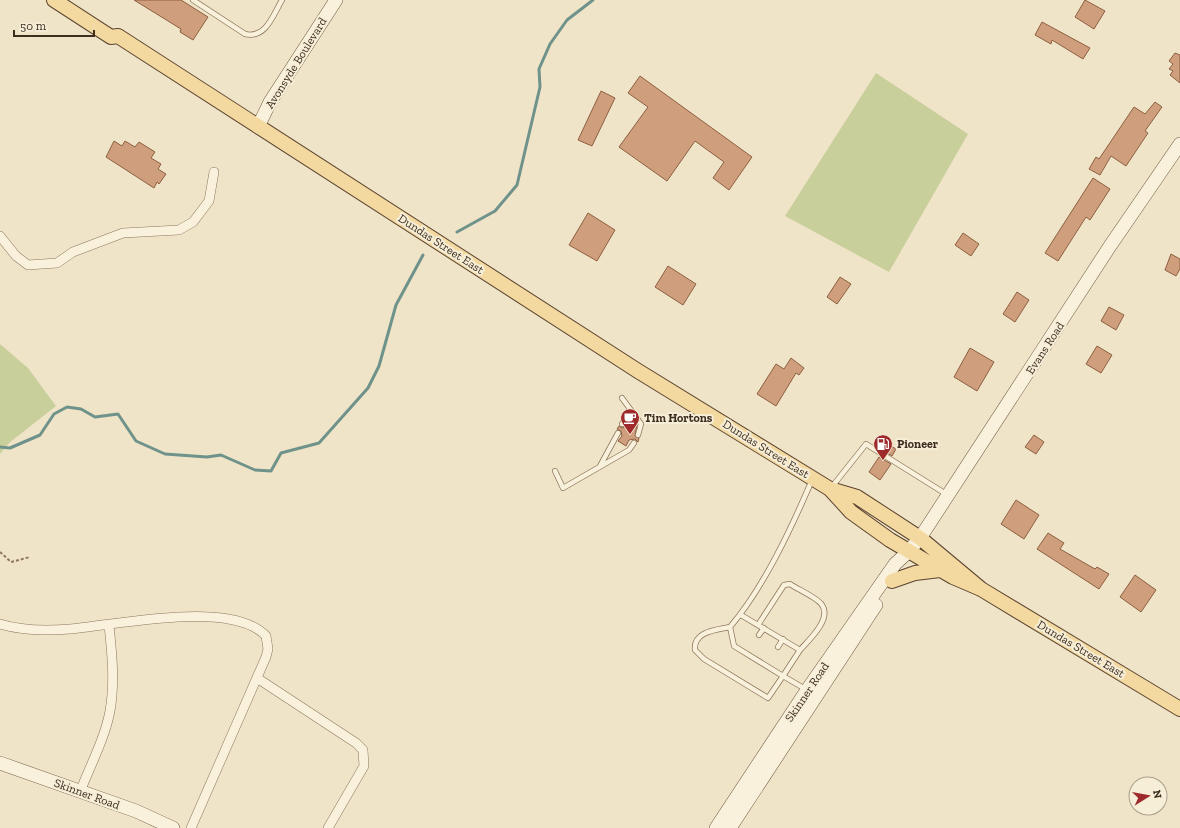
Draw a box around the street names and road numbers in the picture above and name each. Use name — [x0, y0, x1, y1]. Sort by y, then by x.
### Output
street label: Avonsyde Boulevard — [262, 15, 330, 111]
street label: Dundas Street East — [396, 211, 487, 277]
street label: Evans Road — [1023, 319, 1067, 377]
street label: Dundas Street East — [720, 417, 812, 482]
street label: Dundas Street East — [1035, 617, 1128, 681]
street label: Skinner Road — [782, 659, 832, 724]
street label: Skinner Road — [52, 776, 122, 812]

